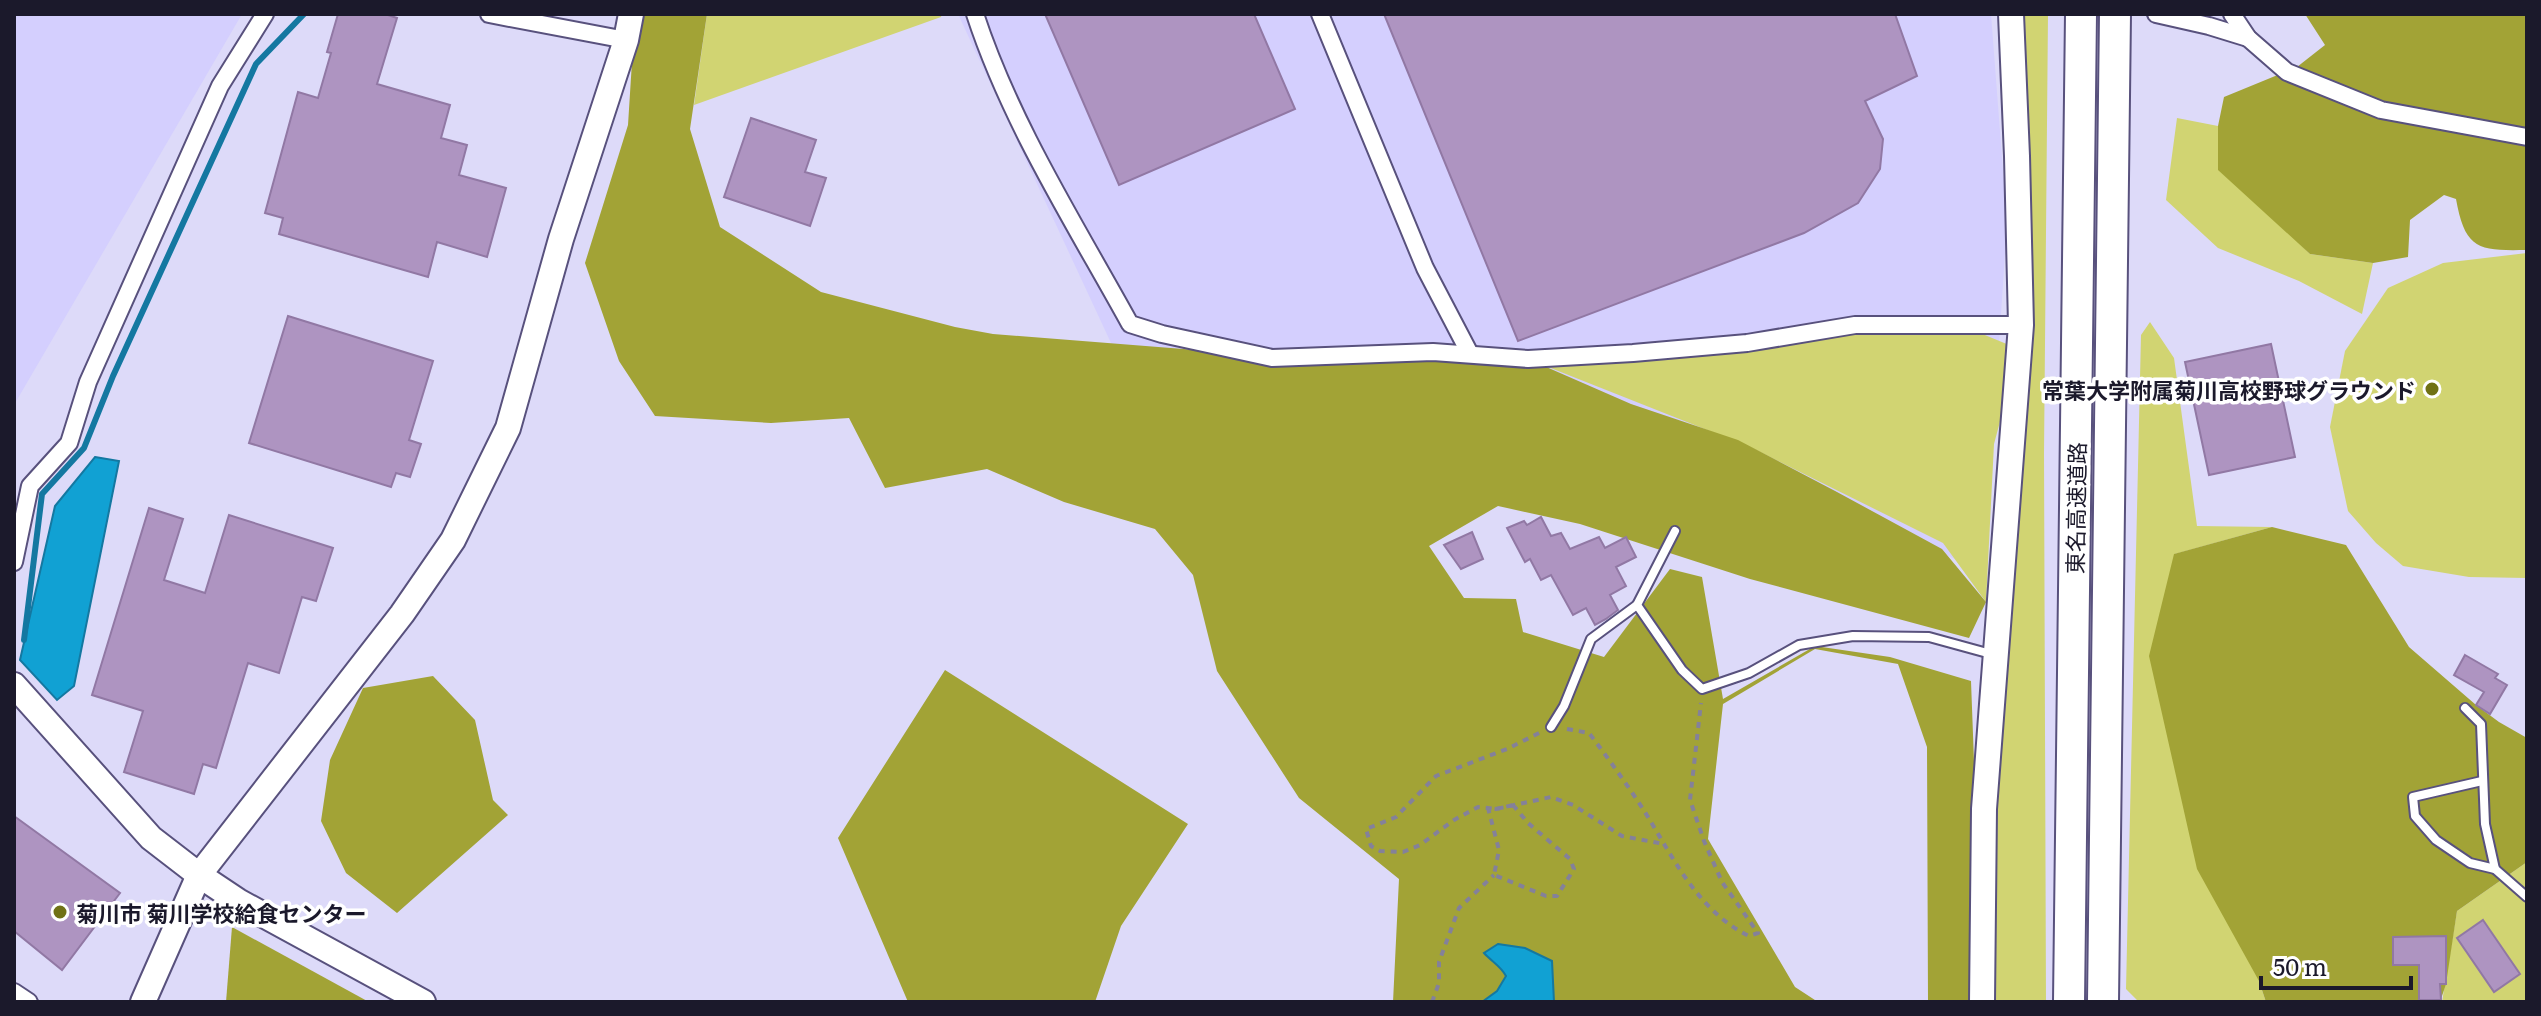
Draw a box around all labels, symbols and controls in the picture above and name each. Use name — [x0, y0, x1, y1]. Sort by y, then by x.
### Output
place label: 常葉大学附属菊川高校野球グラウンド — [2042, 373, 2416, 406]
marker: 常葉大学附属菊川高校野球グラウンド — [2423, 380, 2441, 398]
street label: 東名高速道路 — [2057, 442, 2093, 574]
place label: 菊川市 菊川学校給食センター — [76, 896, 366, 929]
marker: 菊川市 菊川学校給食センター — [51, 903, 69, 921]
scale bar — [2261, 940, 2411, 990]
text: 50 m — [2273, 948, 2327, 983]

